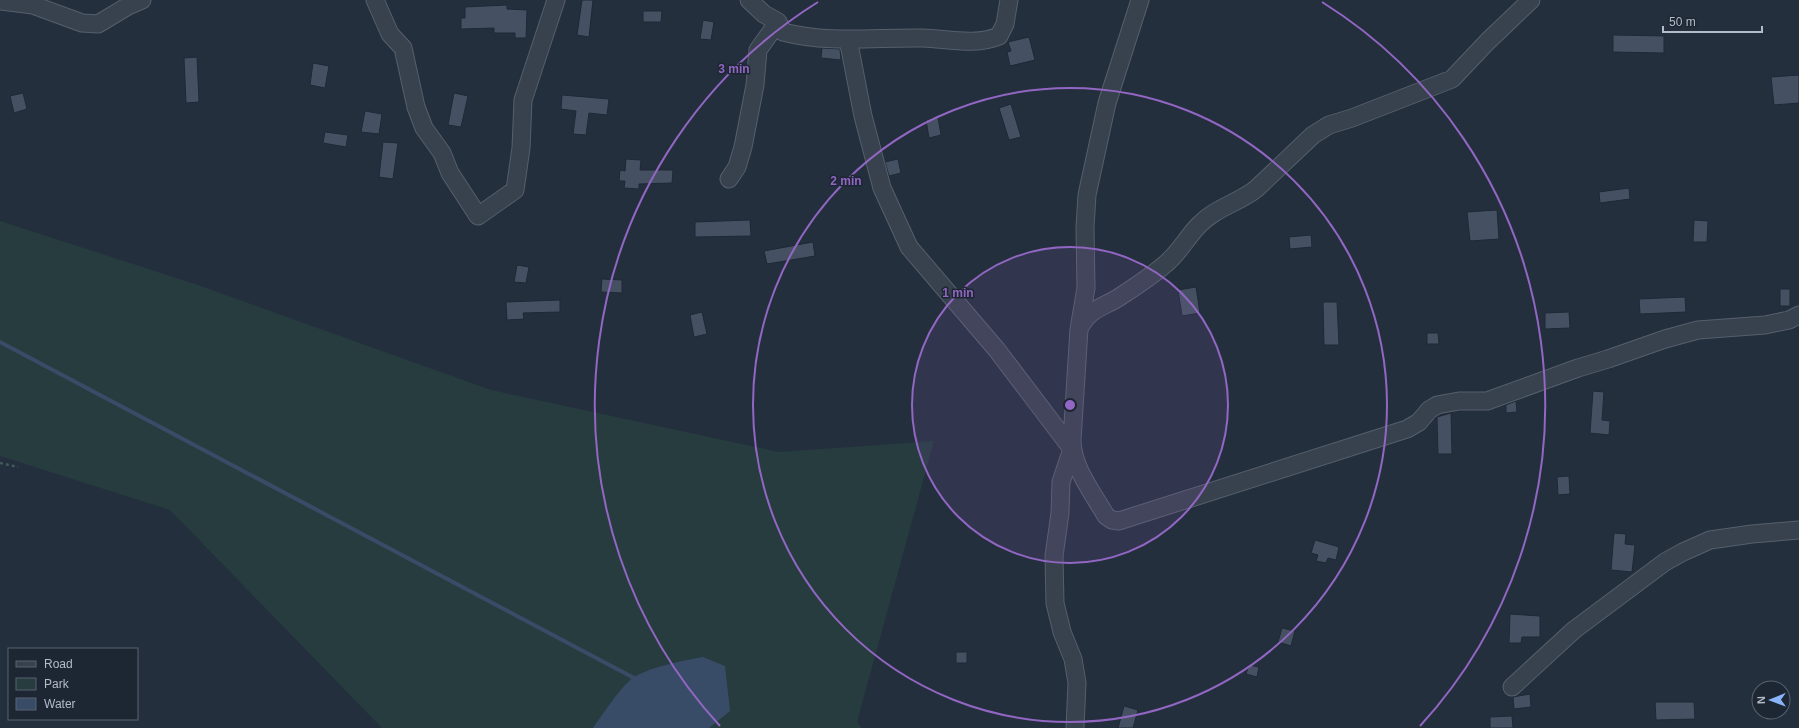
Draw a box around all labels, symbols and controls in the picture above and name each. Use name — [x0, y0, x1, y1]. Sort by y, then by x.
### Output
scale bar — [1663, 8, 1762, 34]
text: 50 m — [1669, 15, 1696, 29]
text: 3 min — [718, 62, 750, 76]
text: 2 min — [830, 174, 862, 188]
text: 1 min — [942, 286, 974, 300]
centre of rings — [1063, 398, 1077, 412]
legend — [8, 648, 138, 720]
text: Road — [44, 657, 73, 671]
text: Park — [44, 677, 70, 691]
north arrow — [1751, 680, 1791, 720]
text: N — [1755, 696, 1767, 704]
text: Water — [44, 697, 76, 711]

